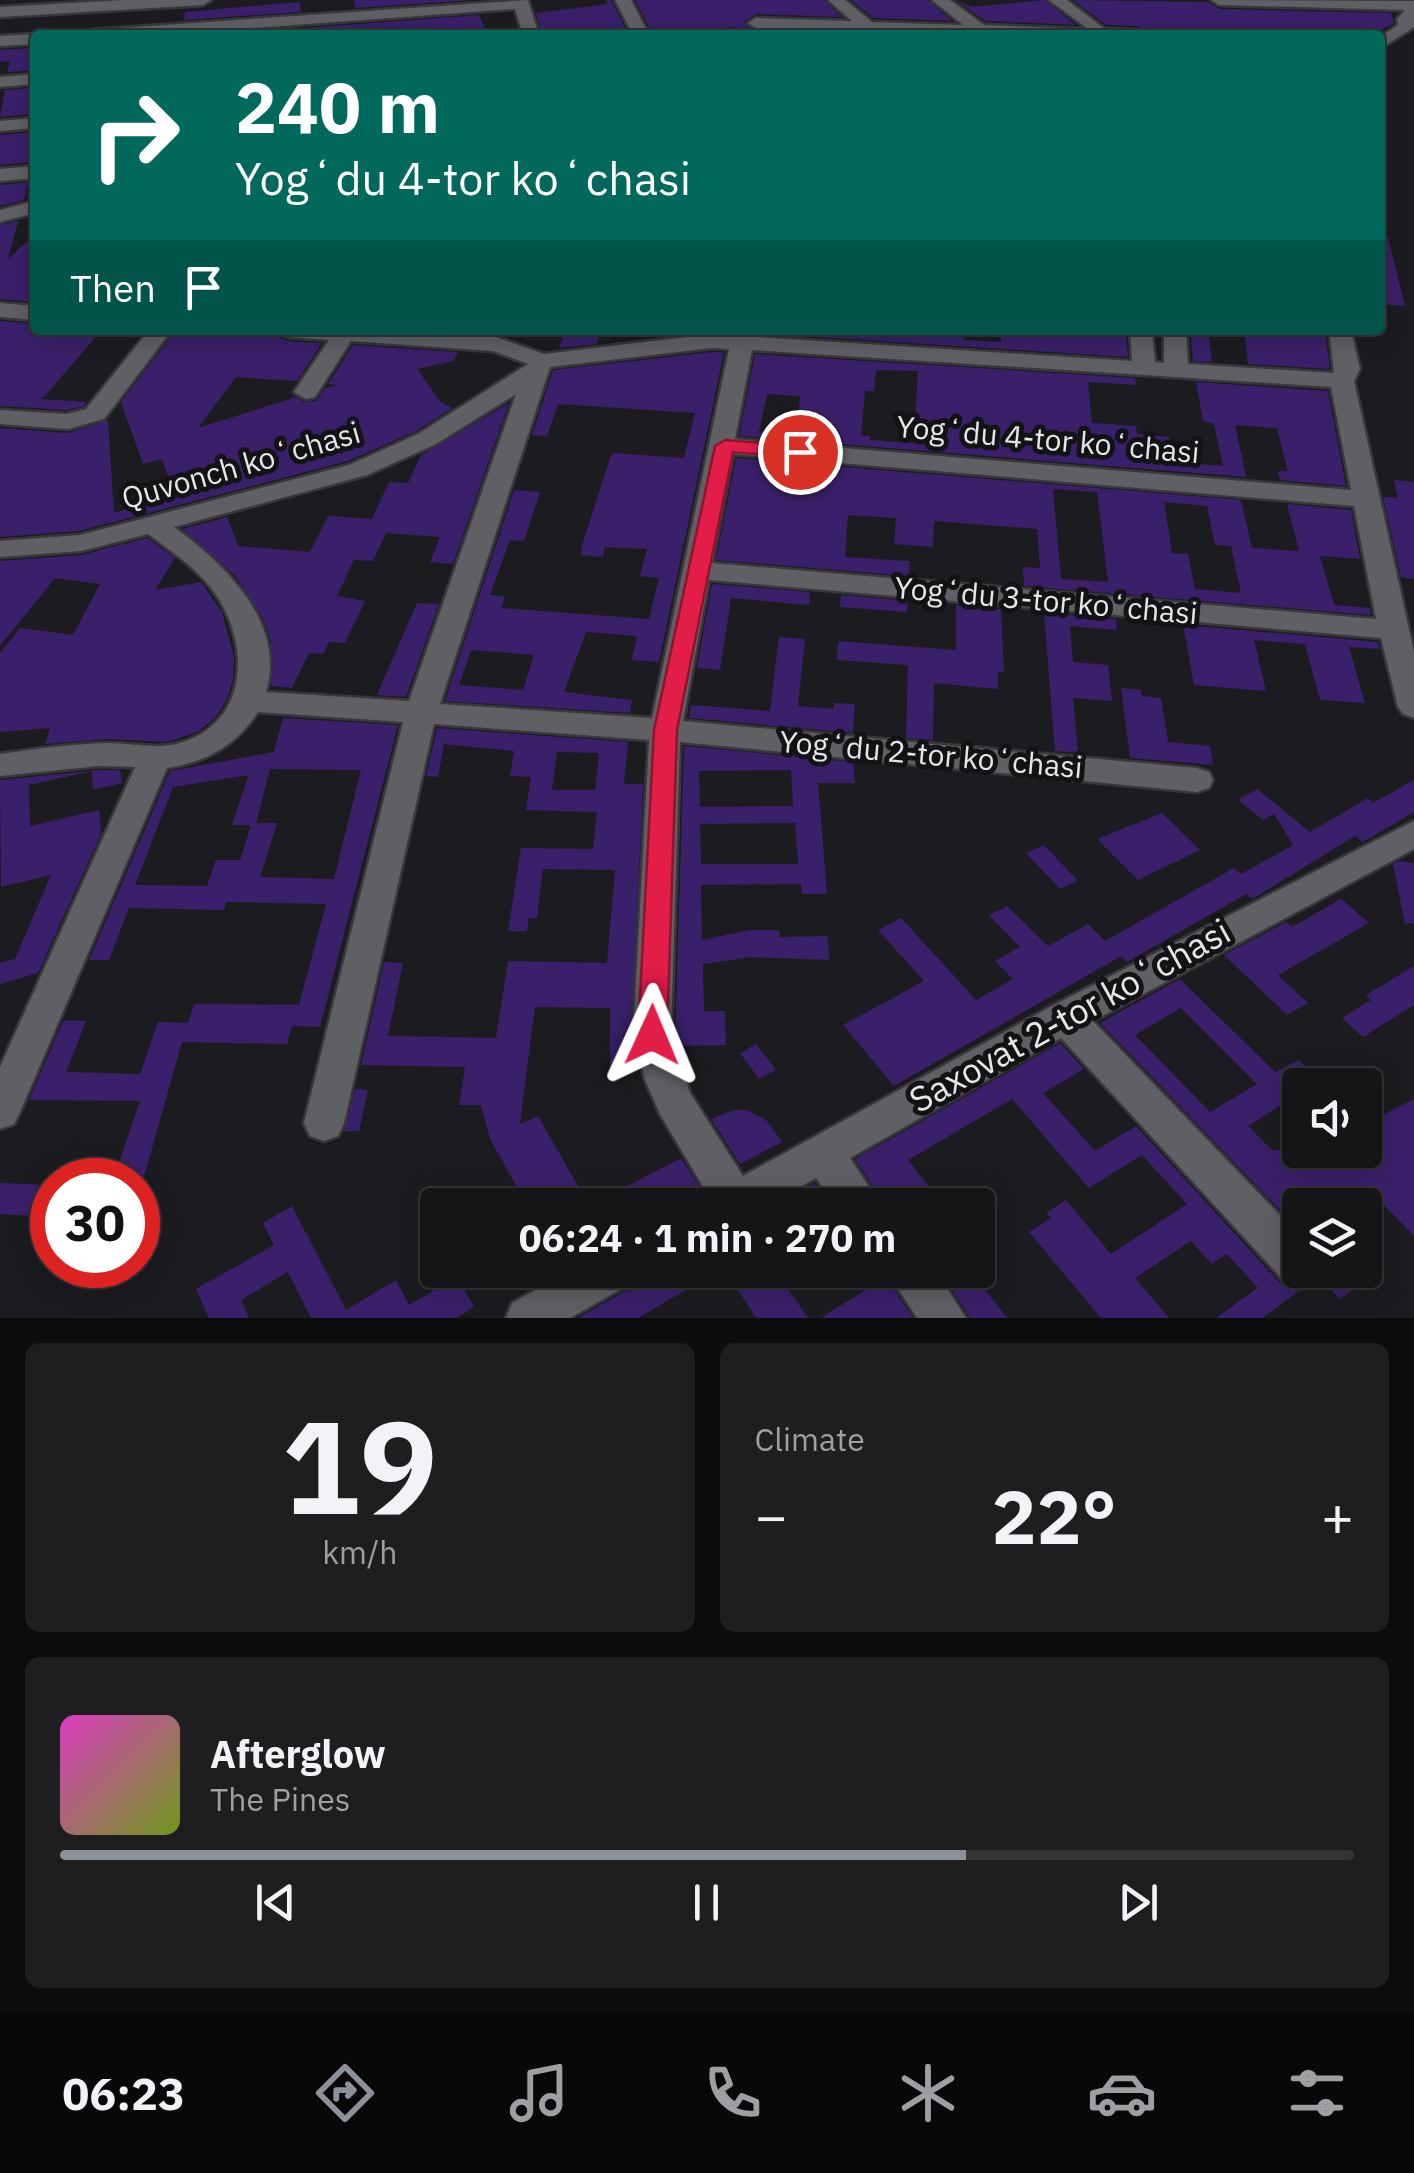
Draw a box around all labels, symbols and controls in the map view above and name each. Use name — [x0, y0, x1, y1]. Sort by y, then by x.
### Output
text: 240 m — [235, 61, 440, 152]
icon: right — [70, 70, 200, 200]
text: Yogʻdu 4-tor koʻchasi — [235, 149, 691, 207]
icon: arrive — [176, 260, 231, 315]
text: Then — [70, 263, 156, 312]
street label: Yogʻdu 4-tor koʻchasi — [895, 406, 1201, 471]
pin — [758, 410, 843, 495]
street label: Quvonch koʻchasi — [117, 412, 364, 517]
icon: arrive — [773, 425, 828, 480]
street label: Yogʻdu 3-tor koʻchasi — [893, 567, 1199, 632]
street label: Yogʻdu 2-tor koʻchasi — [778, 721, 1084, 786]
street label: Saxovat 2-tor koʻchasi — [901, 908, 1238, 1123]
position arrow — [600, 983, 704, 1087]
map controls — [1282, 1068, 1382, 1288]
button: sound — [1282, 1068, 1382, 1168]
speed limit sign: 30 — [30, 1158, 160, 1288]
button: layers — [1282, 1188, 1382, 1288]
text: 06:24 · 1 min · 270 m — [519, 1213, 896, 1262]
text: 19 — [282, 1381, 438, 1550]
text: Climate — [755, 1418, 865, 1460]
text: 22° — [992, 1467, 1117, 1565]
text: − — [755, 1480, 788, 1551]
text: + — [1321, 1480, 1354, 1551]
text: km/h — [322, 1531, 397, 1573]
text: Afterglow — [210, 1729, 386, 1778]
text: The Pines — [210, 1778, 350, 1820]
icon: previous — [248, 1875, 303, 1930]
icon: pause — [679, 1875, 734, 1930]
icon: next — [1111, 1875, 1166, 1930]
icon: directions — [310, 2058, 380, 2128]
icon: music — [504, 2058, 574, 2128]
icon: phone — [698, 2058, 768, 2128]
icon: climate — [893, 2058, 963, 2128]
icon: car — [1087, 2058, 1157, 2128]
icon: filters — [1282, 2058, 1352, 2128]
text: 06:23 — [62, 2064, 185, 2122]

